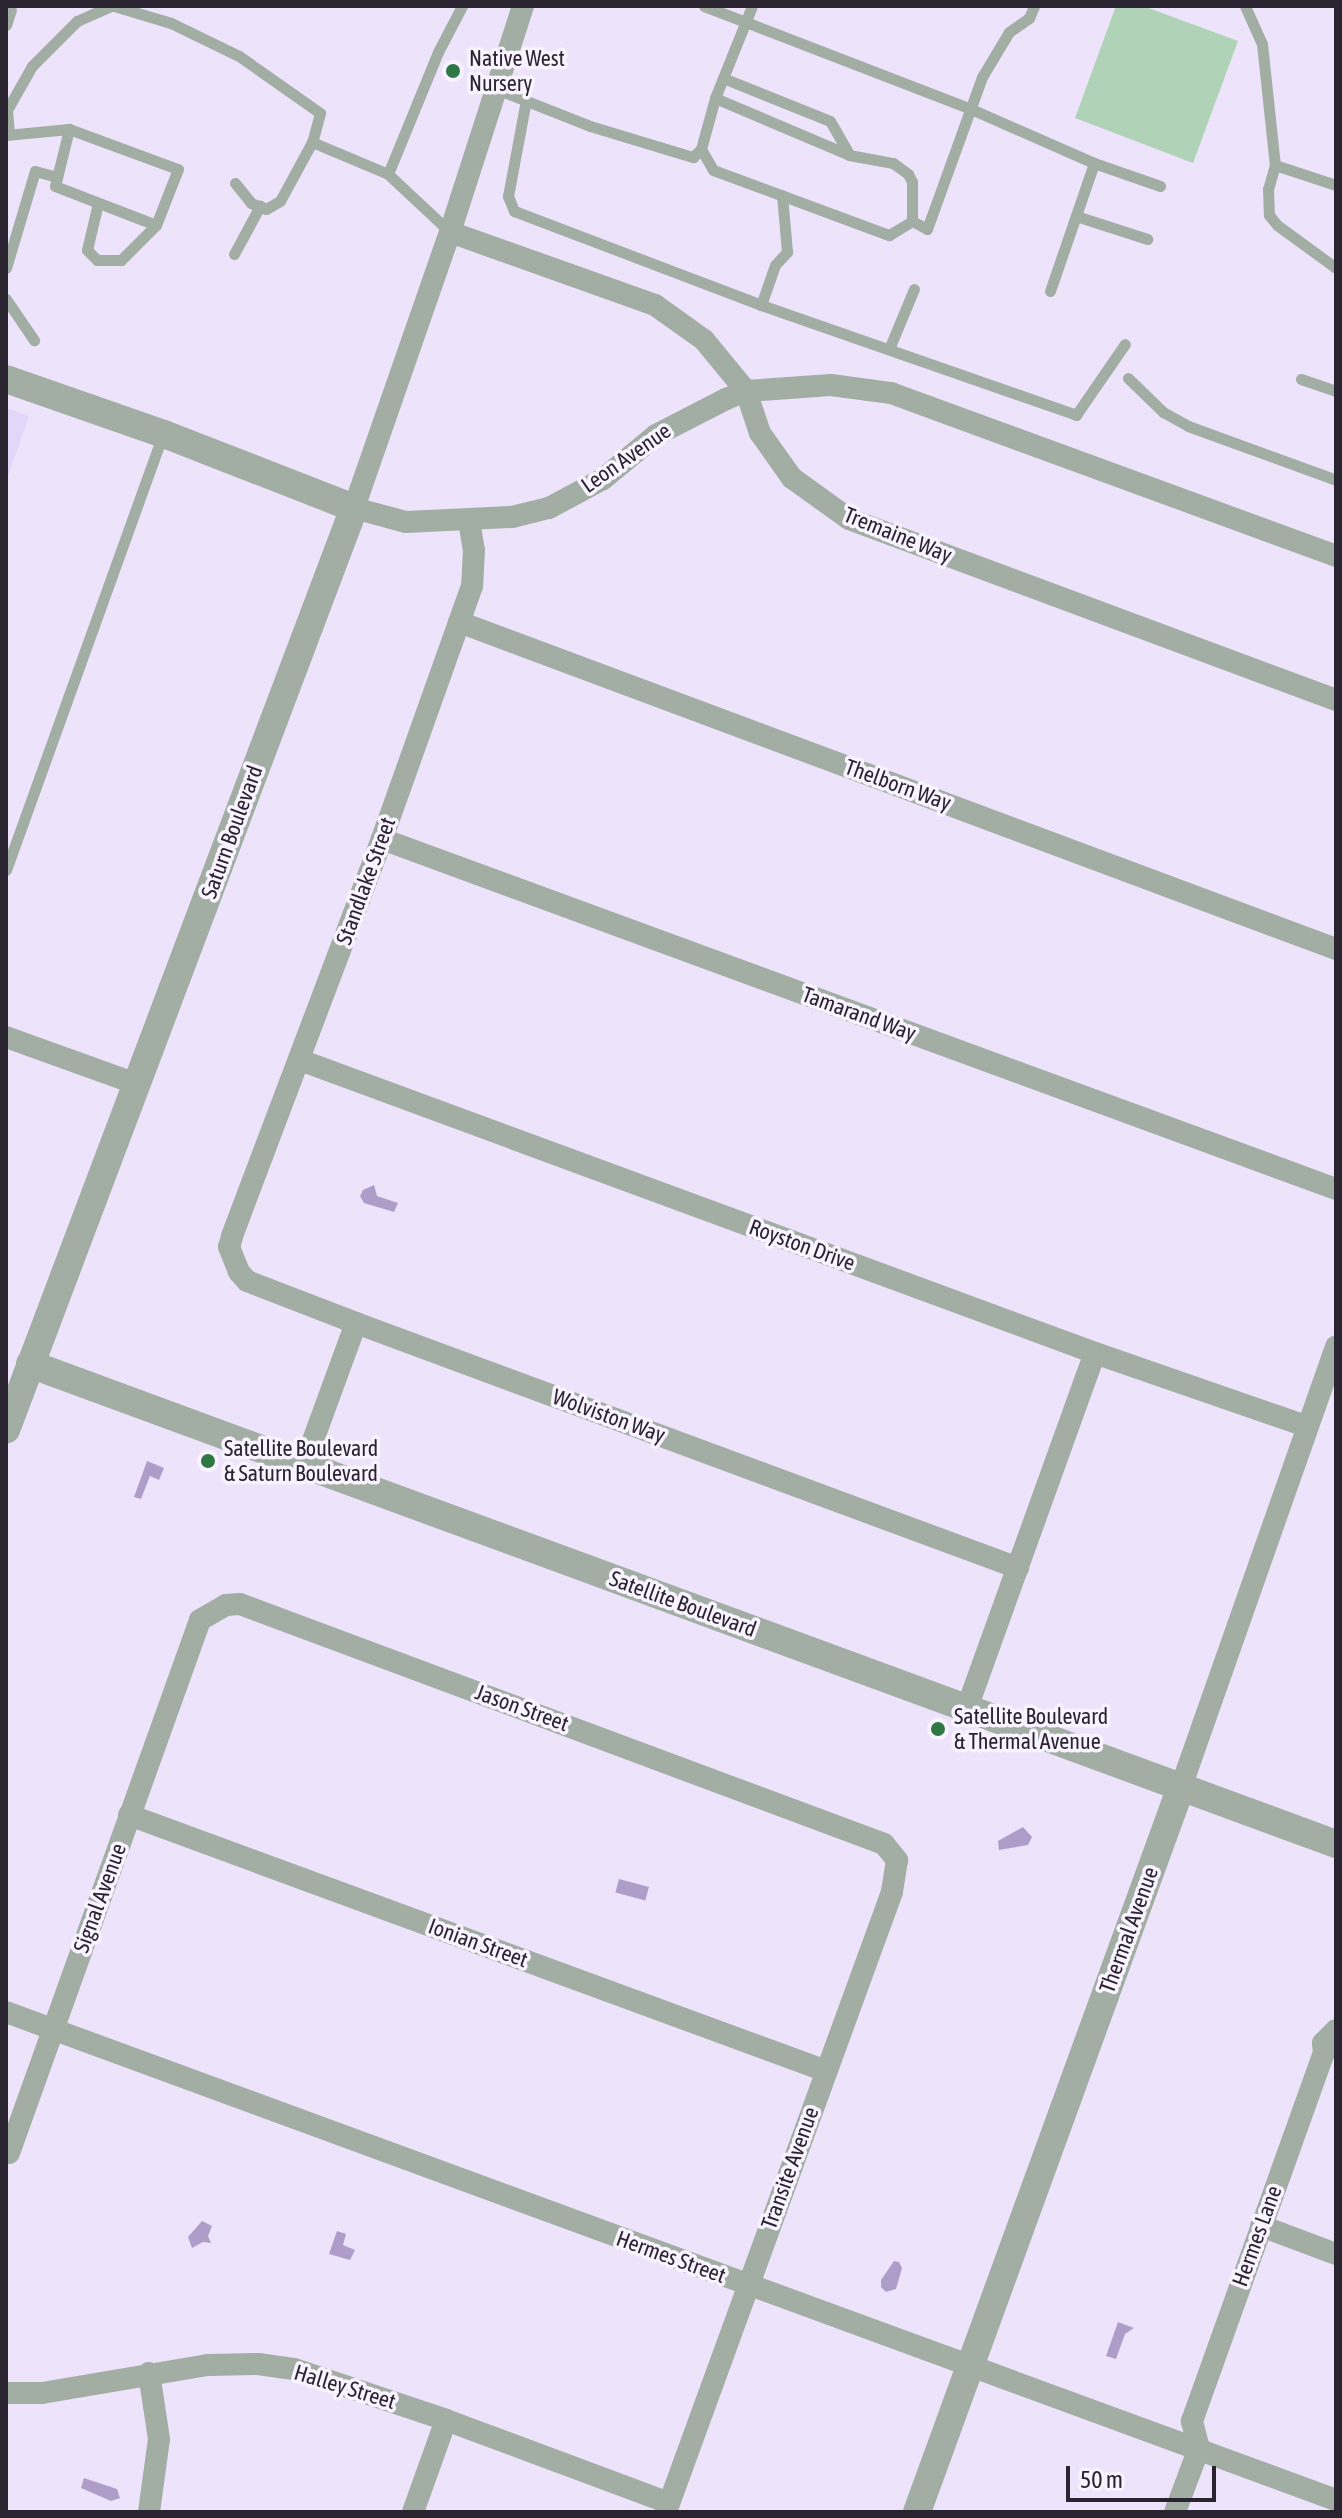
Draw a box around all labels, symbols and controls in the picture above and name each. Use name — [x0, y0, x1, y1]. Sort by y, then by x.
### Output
place label: Native West Nursery — [469, 45, 565, 96]
marker: Native West Nursery — [444, 62, 462, 80]
street label: Leon Avenue — [576, 418, 676, 498]
street label: Tremaine Way — [840, 501, 956, 569]
street label: Thelborn Way — [841, 754, 955, 816]
street label: Saturn Boulevard — [196, 762, 268, 902]
street label: Standlake Street — [331, 814, 401, 948]
street label: Tamarand Way — [798, 981, 920, 1047]
street label: Royston Drive — [745, 1214, 859, 1276]
street label: Wolviston Way — [549, 1383, 669, 1449]
place label: Satellite Boulevard & Saturn Boulevard — [224, 1435, 378, 1486]
marker: Satellite Boulevard & Saturn Boulevard — [199, 1452, 217, 1470]
street label: Satellite Boulevard — [606, 1565, 760, 1643]
street label: Jason Street — [472, 1679, 572, 1737]
place label: Satellite Boulevard & Thermal Avenue — [954, 1703, 1108, 1754]
marker: Satellite Boulevard & Thermal Avenue — [929, 1720, 947, 1738]
street label: Signal Avenue — [68, 1840, 132, 1956]
street label: Thermal Avenue — [1094, 1863, 1164, 1997]
street label: Ionian Street — [425, 1913, 531, 1973]
street label: Transite Avenue — [756, 2103, 824, 2233]
street label: Hermes Lane — [1227, 2182, 1287, 2290]
street label: Hermes Street — [613, 2225, 729, 2289]
street label: Halley Street — [291, 2359, 399, 2415]
scale bar — [1070, 2450, 1220, 2500]
text: 50 m — [1080, 2466, 1123, 2493]

